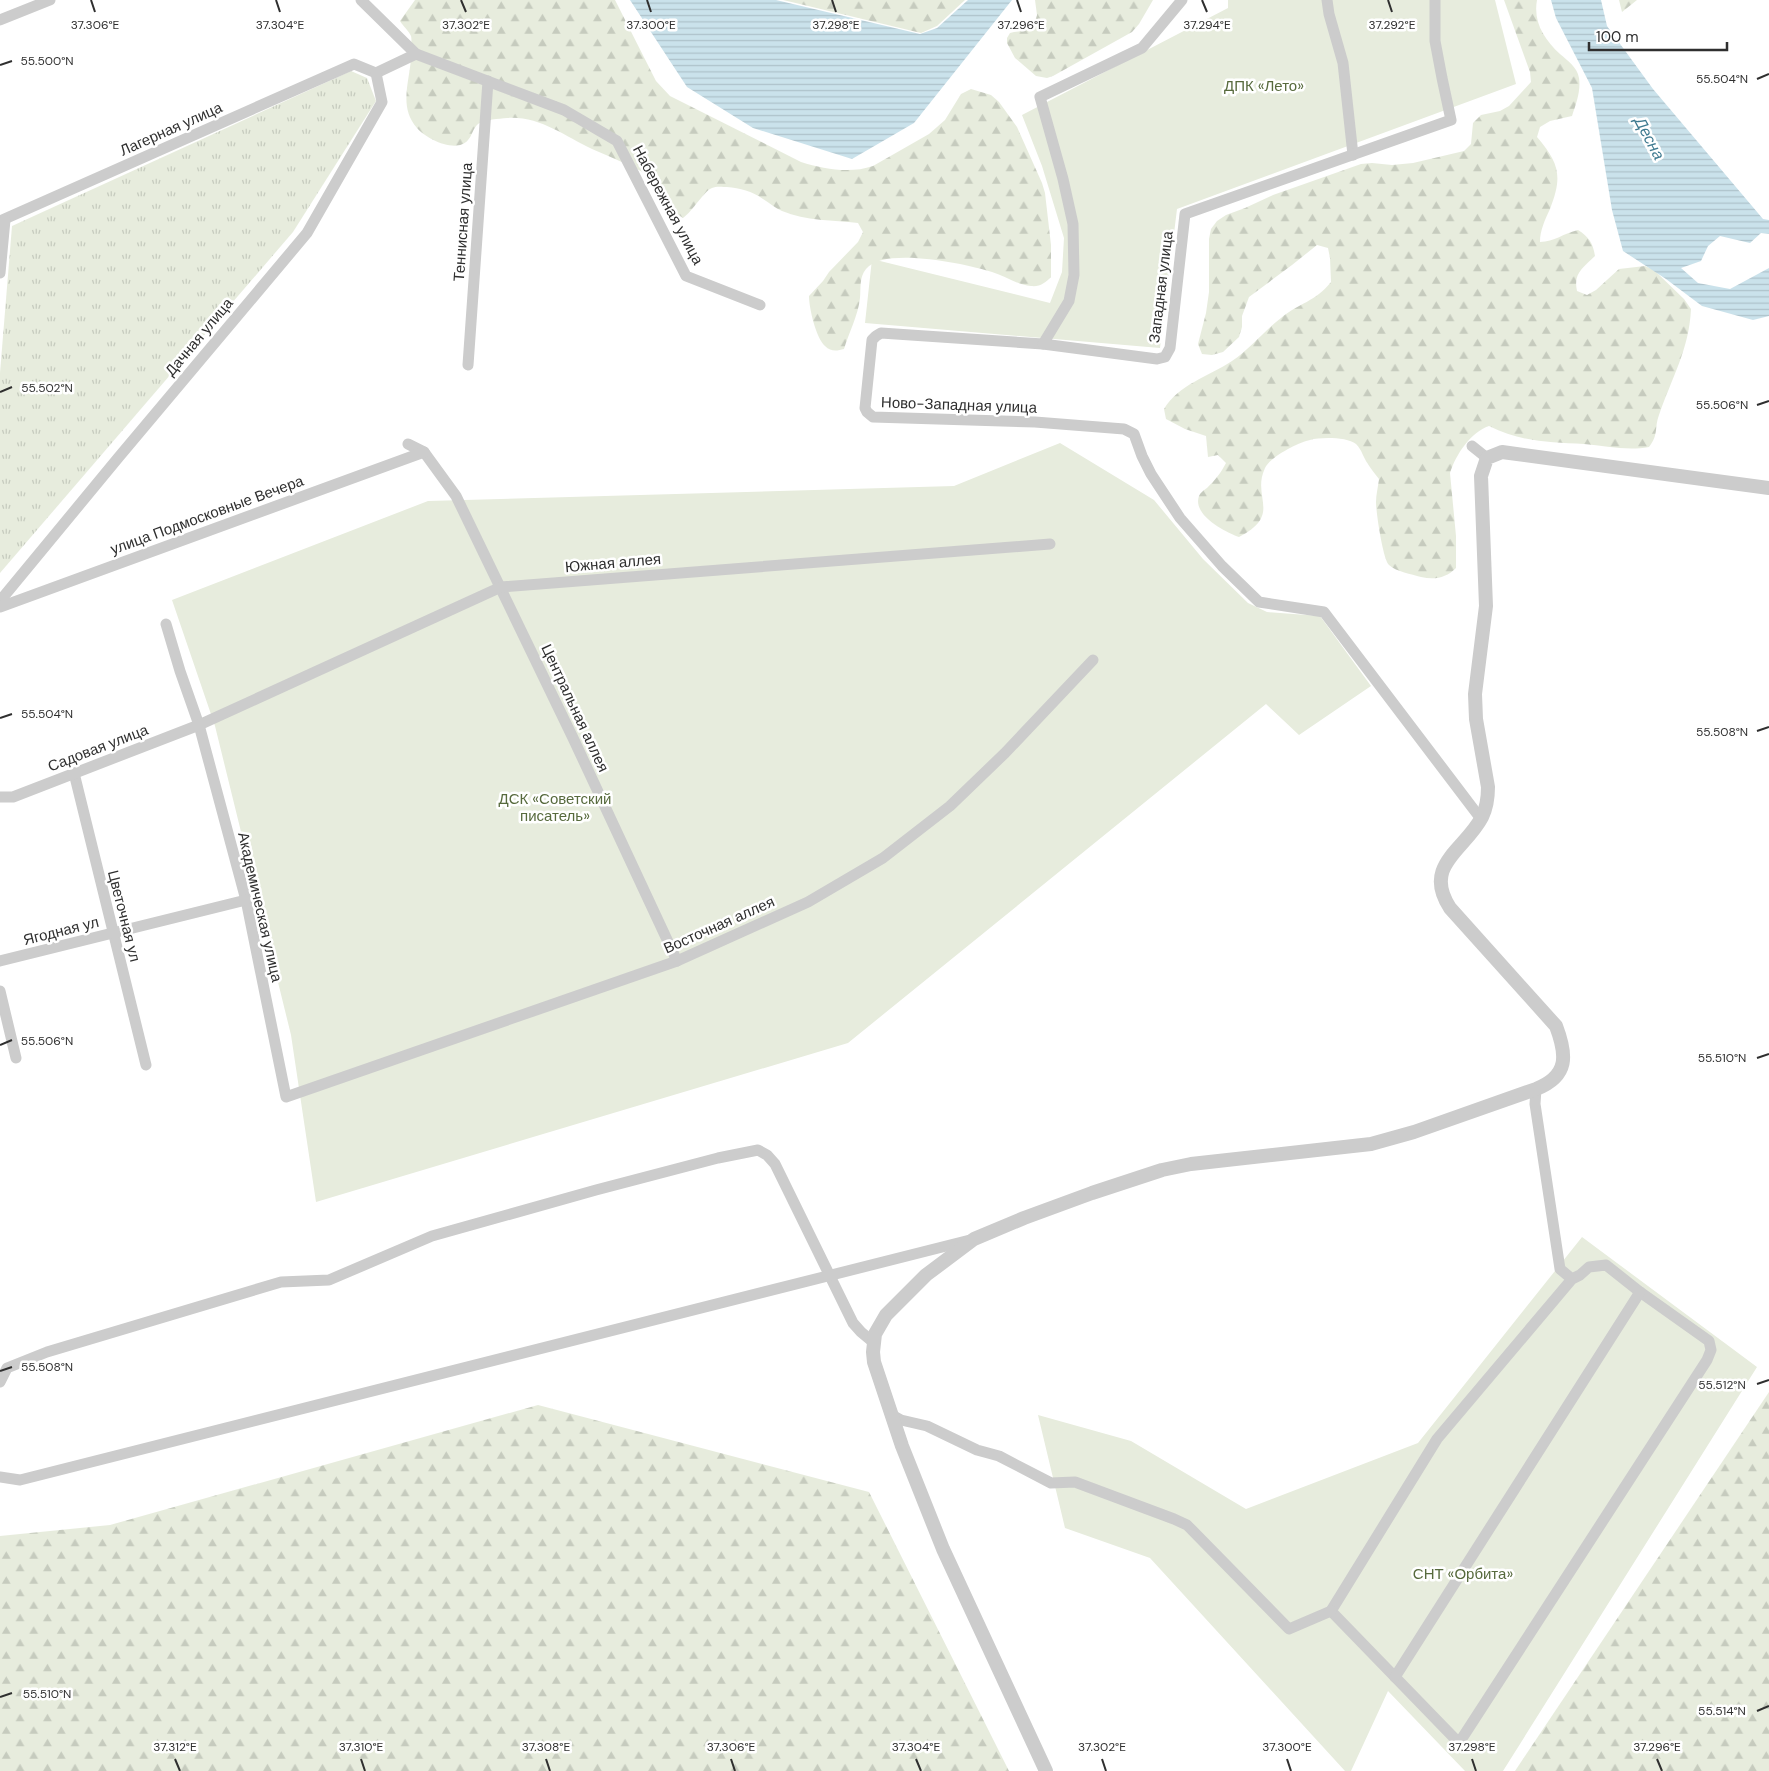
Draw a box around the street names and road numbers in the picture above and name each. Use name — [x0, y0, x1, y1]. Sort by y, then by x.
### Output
street label: Лагерная улица — [117, 97, 226, 161]
street label: Набережная улица — [628, 142, 708, 269]
street label: Теннисная улица — [449, 161, 477, 282]
street label: Западная улица — [1144, 229, 1178, 344]
street label: Дачная улица — [160, 293, 238, 380]
street label: Ново-Западная улица — [881, 392, 1038, 418]
street label: улица Подмосковные Вечера — [108, 470, 307, 559]
street label: Южная аллея — [564, 549, 662, 577]
street label: Центральная аллея — [537, 641, 613, 775]
street label: Садовая улица — [45, 719, 152, 776]
street label: Академическая улица — [233, 830, 287, 985]
street label: Цветочная ул — [103, 868, 145, 964]
street label: Восточная аллея — [660, 892, 778, 958]
street label: Ягодная ул — [21, 912, 101, 950]

